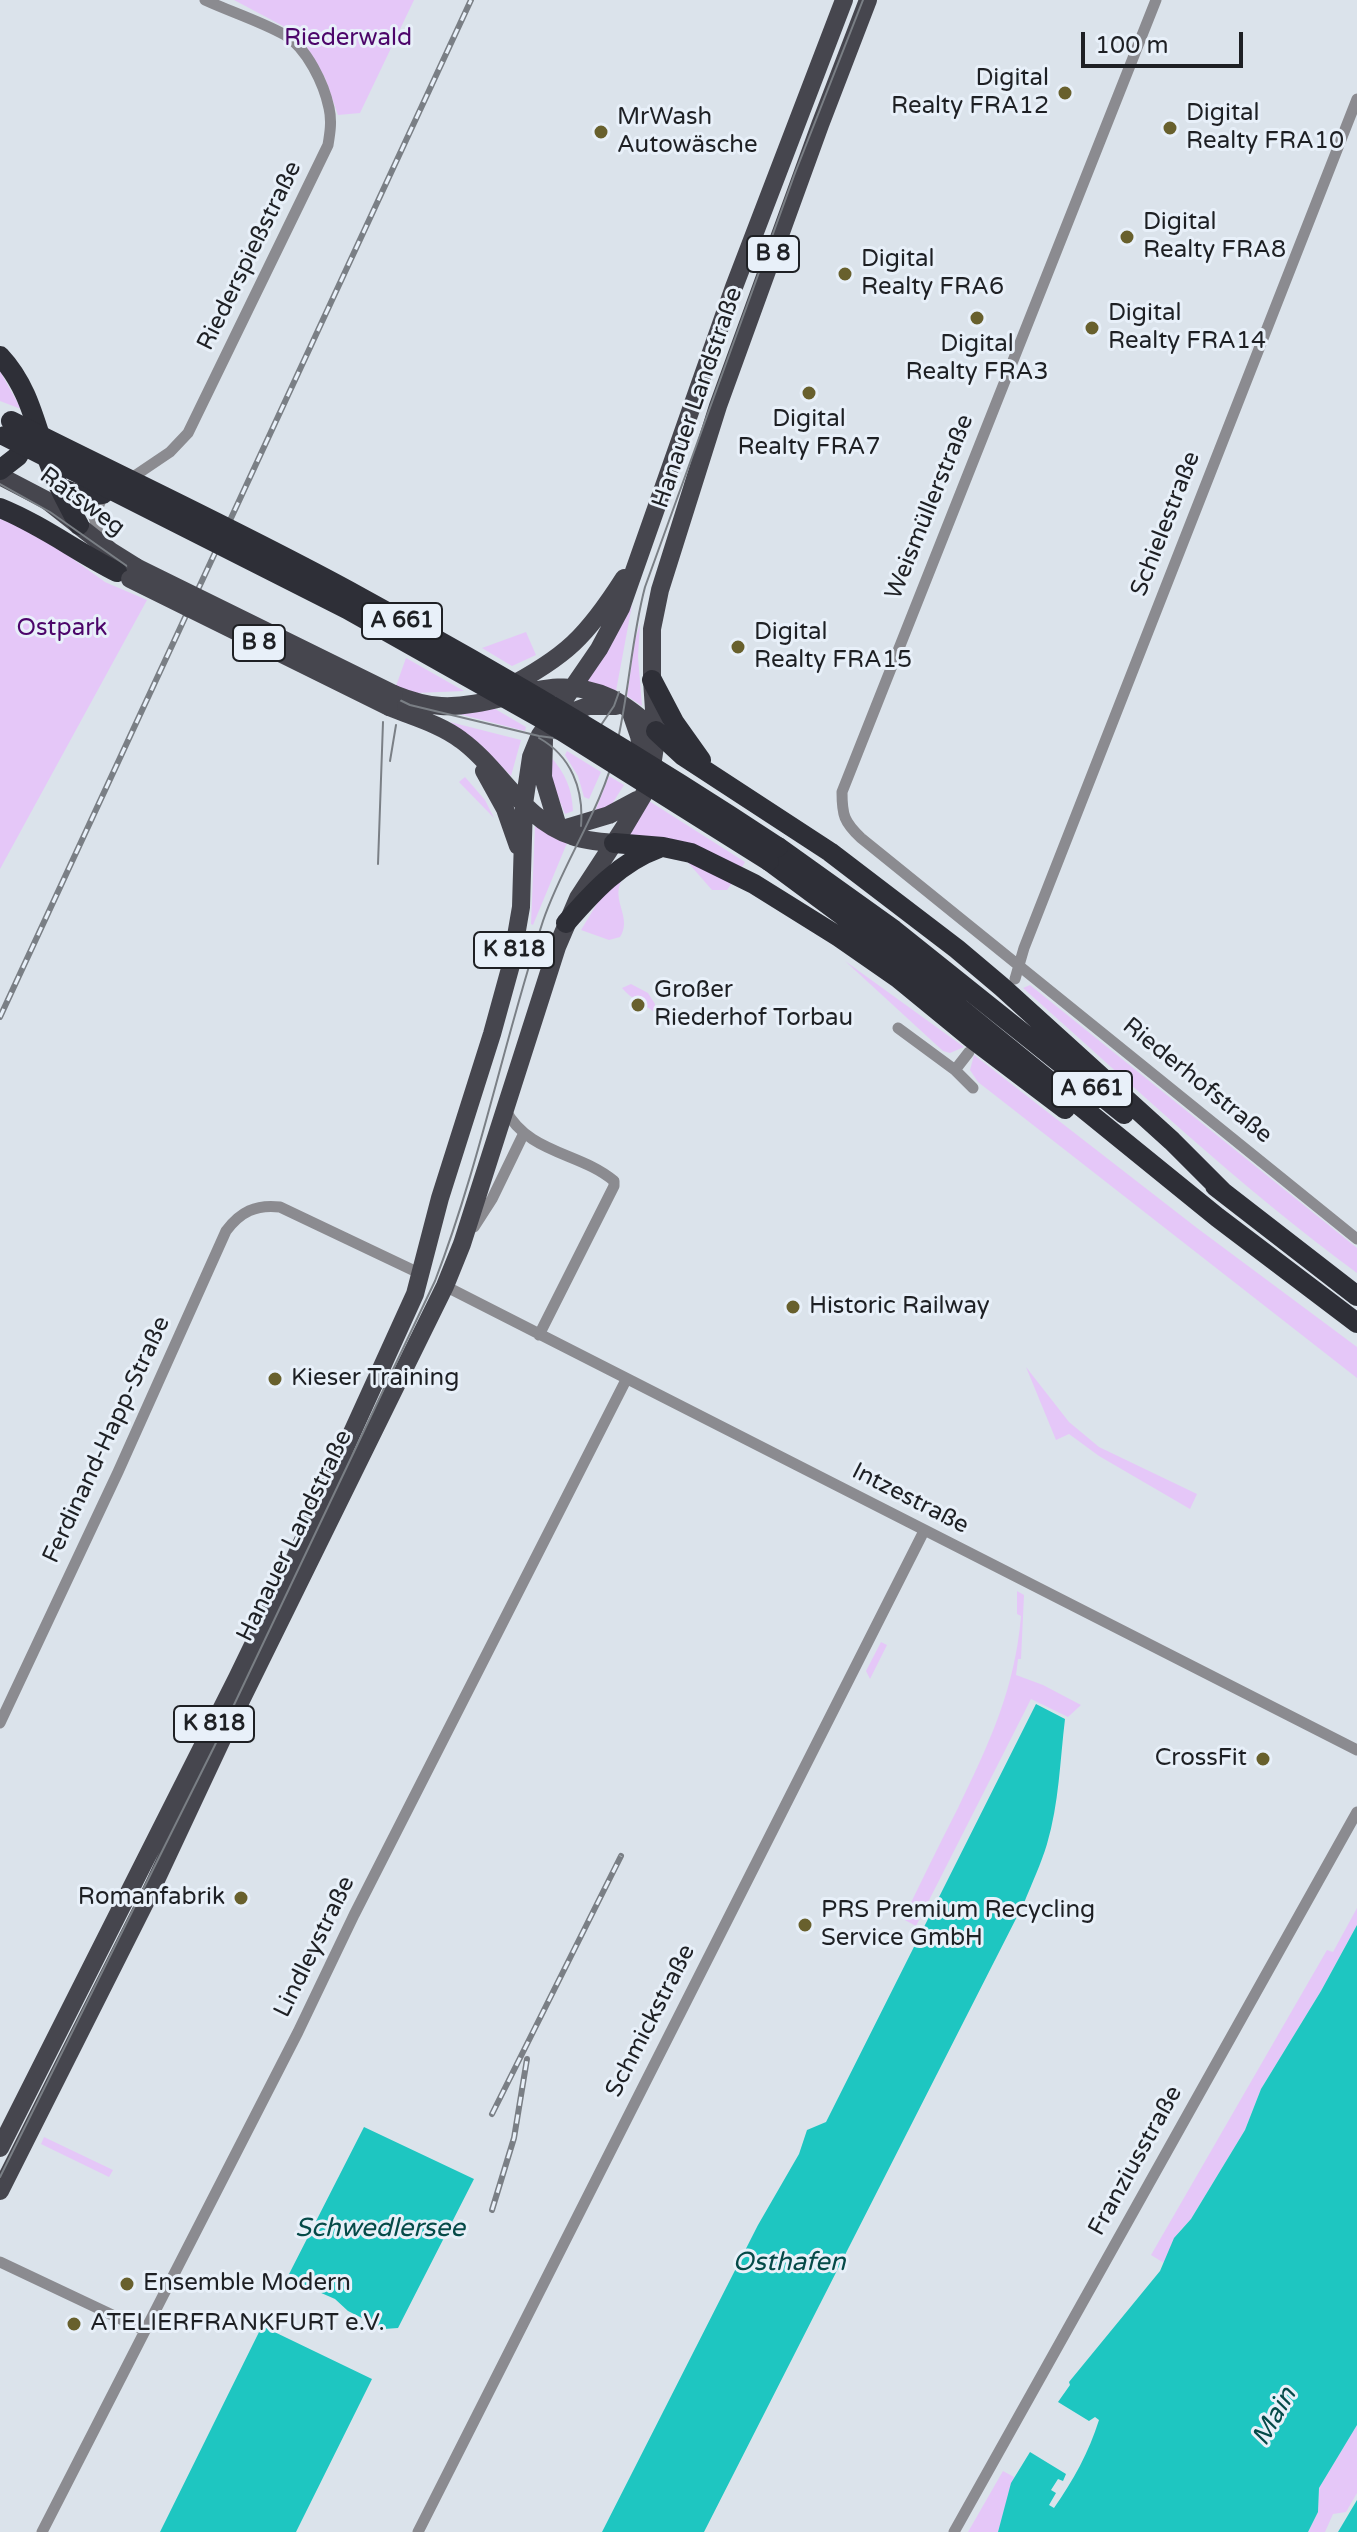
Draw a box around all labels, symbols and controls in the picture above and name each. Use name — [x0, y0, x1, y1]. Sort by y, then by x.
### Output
scale bar — [1085, 16, 1247, 66]
park label: Riederwald — [284, 25, 412, 53]
text: 100 m — [1095, 31, 1169, 60]
place label: Digital Realty FRA12 — [891, 65, 1049, 121]
marker: Digital Realty FRA12 — [1056, 84, 1074, 102]
place label: Digital Realty FRA10 — [1186, 100, 1344, 156]
place label: MrWash Autowäsche — [617, 104, 757, 160]
marker: Digital Realty FRA10 — [1161, 119, 1179, 137]
marker: MrWash Autowäsche — [592, 123, 610, 141]
street label: Riederspießstraße — [192, 157, 308, 355]
place label: Digital Realty FRA8 — [1143, 209, 1286, 265]
marker: Digital Realty FRA8 — [1118, 228, 1136, 246]
road number: B 8 — [747, 236, 799, 272]
place label: Digital Realty FRA6 — [861, 246, 1004, 302]
marker: Digital Realty FRA6 — [836, 265, 854, 283]
street label: Hanauer Landstraße — [647, 284, 749, 512]
place label: Digital Realty FRA14 — [1108, 300, 1266, 356]
marker: Digital Realty FRA3 — [968, 309, 986, 327]
marker: Digital Realty FRA14 — [1083, 319, 1101, 337]
place label: Digital Realty FRA3 — [906, 331, 1048, 387]
marker: Digital Realty FRA7 — [800, 384, 818, 402]
place label: Digital Realty FRA7 — [738, 406, 880, 462]
street label: Weismüllerstraße — [880, 410, 980, 604]
street label: Schielestraße — [1125, 448, 1207, 600]
street label: Ratsweg — [34, 461, 130, 543]
road number: A 661 — [362, 603, 442, 639]
park label: Ostpark — [17, 615, 107, 643]
place label: Digital Realty FRA15 — [754, 619, 912, 675]
road number: B 8 — [233, 625, 285, 661]
marker: Digital Realty FRA15 — [729, 638, 747, 656]
road number: K 818 — [474, 932, 554, 968]
place label: Großer Riederhof Torbau — [654, 977, 853, 1033]
marker: Großer Riederhof Torbau — [629, 996, 647, 1014]
street label: Riederhofstraße — [1116, 1012, 1278, 1150]
road number: A 661 — [1052, 1071, 1132, 1107]
place label: Historic Railway — [809, 1293, 990, 1321]
marker: Historic Railway — [784, 1298, 802, 1316]
street label: Ferdinand-Happ-Straße — [37, 1312, 177, 1568]
place label: Kieser Training — [291, 1365, 459, 1393]
marker: Kieser Training — [266, 1370, 284, 1388]
street label: Hanauer Landstraße — [231, 1426, 359, 1646]
street label: Intzestraße — [847, 1457, 973, 1541]
road number: K 818 — [174, 1706, 254, 1742]
place label: CrossFit — [1155, 1745, 1247, 1773]
marker: CrossFit — [1254, 1750, 1272, 1768]
street label: Lindleystraße — [268, 1872, 362, 2022]
place label: Romanfabrik — [78, 1884, 225, 1912]
marker: Romanfabrik — [232, 1889, 250, 1907]
place label: PRS Premium Recycling Service GmbH — [821, 1897, 1095, 1953]
marker: PRS Premium Recycling Service GmbH — [796, 1916, 814, 1934]
street label: Schmickstraße — [600, 1940, 702, 2102]
street label: Franziusstraße — [1083, 2081, 1189, 2241]
water label: Schwedlersee — [295, 2213, 465, 2245]
water label: Osthafen — [732, 2247, 846, 2279]
place label: Ensemble Modern — [143, 2270, 351, 2298]
marker: Ensemble Modern — [118, 2275, 136, 2293]
place label: ATELIERFRANKFURT e.V. — [90, 2310, 385, 2338]
marker: ATELIERFRANKFURT e.V. — [65, 2315, 83, 2333]
water label: Main — [1246, 2382, 1304, 2452]

